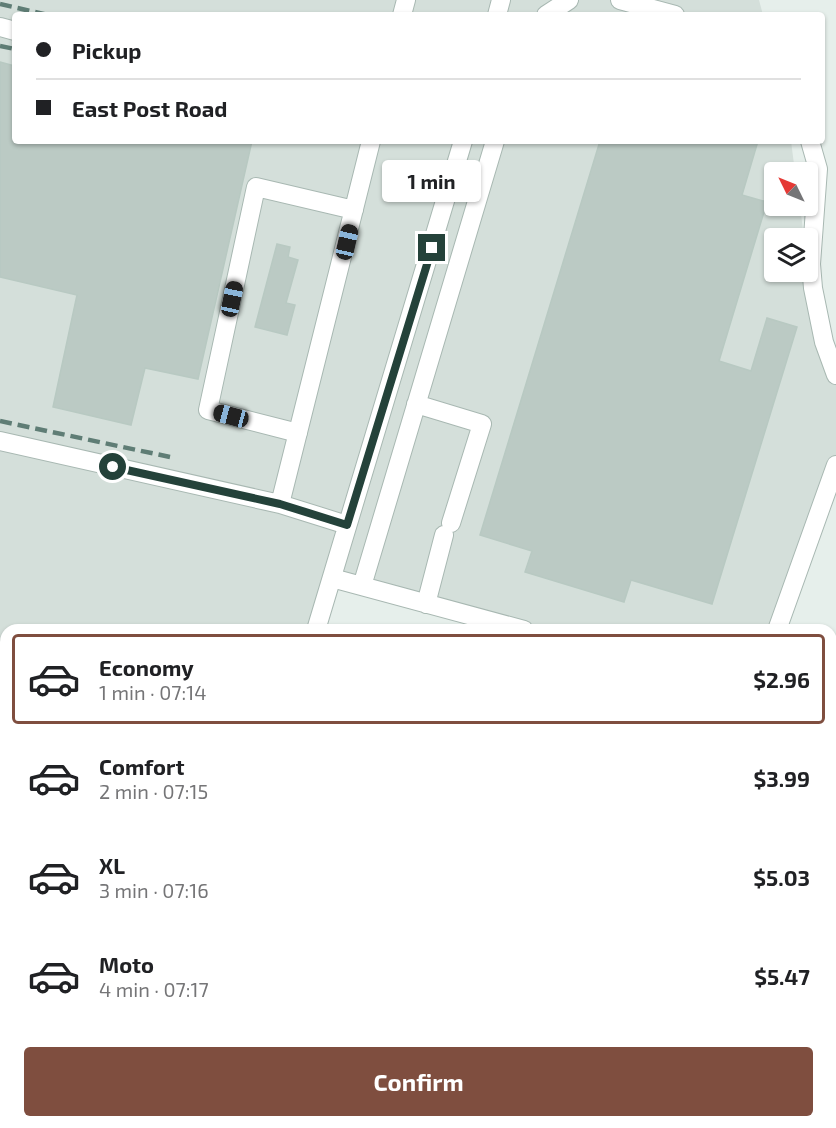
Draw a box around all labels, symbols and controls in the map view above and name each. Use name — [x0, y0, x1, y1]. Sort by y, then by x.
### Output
text: Pickup — [72, 37, 141, 63]
text: East Post Road — [72, 95, 227, 121]
callout: 1 min — [382, 161, 482, 203]
north arrow — [764, 162, 818, 216]
map controls — [764, 162, 818, 282]
text: 1 min — [407, 169, 456, 193]
car — [334, 222, 360, 262]
button: layers — [764, 228, 818, 282]
route end — [418, 234, 445, 261]
car — [219, 280, 245, 318]
car — [211, 403, 251, 429]
route start — [99, 453, 126, 480]
icon: car — [27, 652, 81, 706]
text: Economy — [99, 654, 194, 680]
text: $2.96 — [753, 666, 810, 692]
text: 1 min · 07:14 — [99, 680, 206, 704]
icon: car — [27, 751, 81, 805]
text: Comfort — [99, 753, 184, 779]
text: $3.99 — [753, 765, 810, 791]
text: 2 min · 07:15 — [99, 779, 208, 803]
icon: car — [27, 850, 81, 904]
text: XL — [99, 852, 125, 878]
text: $5.03 — [753, 864, 810, 890]
text: 3 min · 07:16 — [99, 878, 209, 902]
icon: car — [27, 949, 81, 1003]
text: Moto — [99, 951, 154, 977]
text: $5.47 — [754, 963, 810, 989]
text: 4 min · 07:17 — [99, 977, 209, 1001]
button: Confirm — [24, 1047, 813, 1116]

